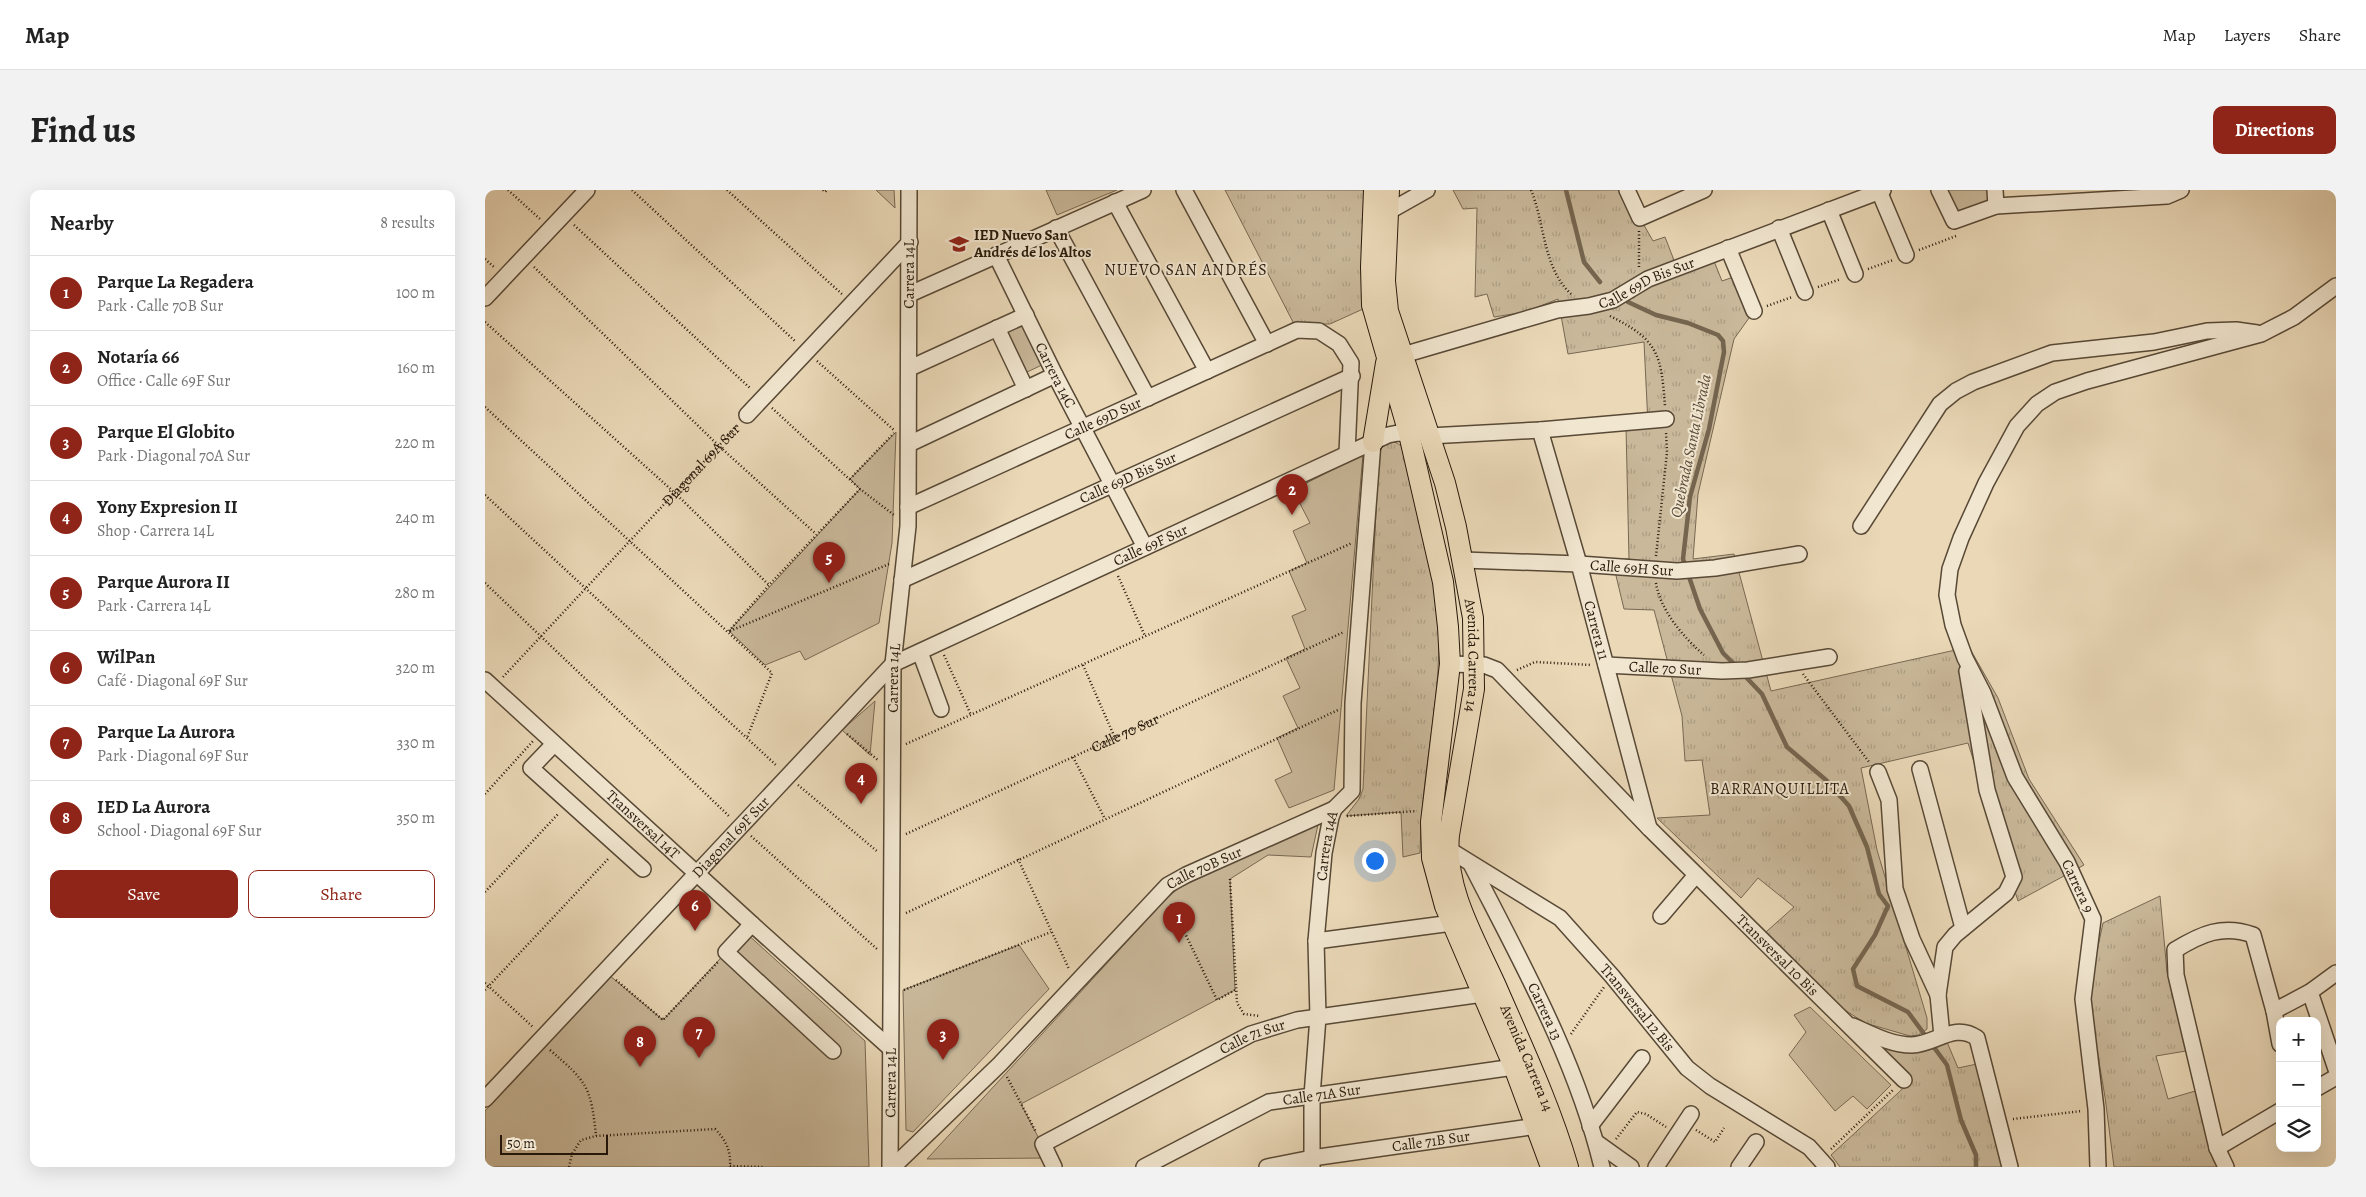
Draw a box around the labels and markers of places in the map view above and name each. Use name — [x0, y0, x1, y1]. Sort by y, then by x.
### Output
place label: IED Nuevo San Andrés de los Altos — [973, 225, 1091, 262]
school or university icon: IED Nuevo San Andrés de los Altos — [948, 233, 970, 255]
pin: 2 — [1276, 474, 1308, 515]
pin: 5 — [813, 542, 845, 583]
pin: 4 — [845, 763, 877, 804]
pin: 6 — [679, 890, 711, 931]
pin: 1 — [1163, 902, 1195, 943]
pin: 7 — [683, 1017, 715, 1058]
pin: 3 — [927, 1019, 959, 1060]
pin: 8 — [624, 1026, 656, 1067]

